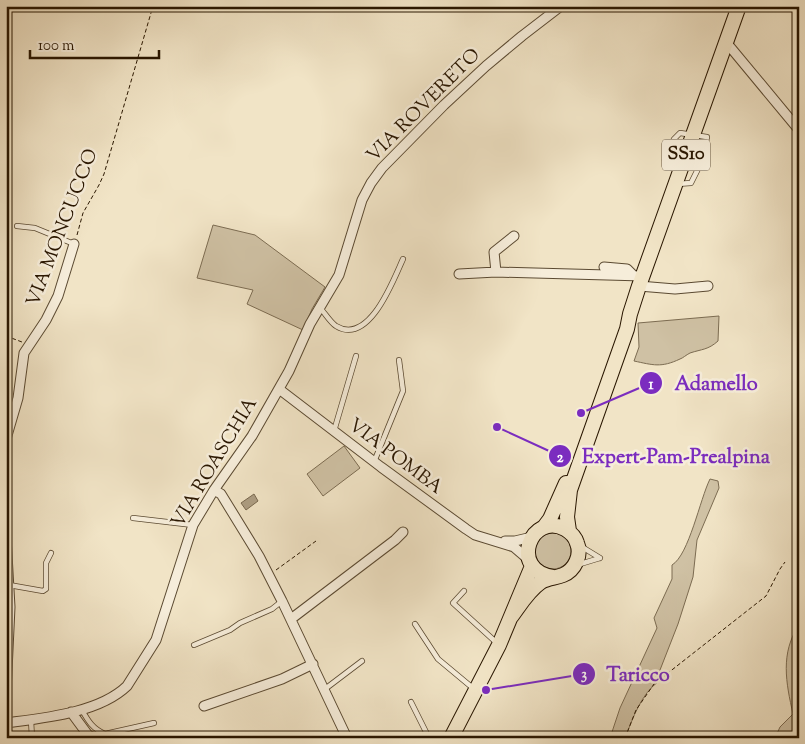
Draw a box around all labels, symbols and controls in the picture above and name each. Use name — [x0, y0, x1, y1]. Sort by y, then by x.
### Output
scale bar — [30, 28, 159, 60]
text: 100 m — [38, 36, 75, 57]
street label: VIA ROVERETO — [361, 43, 487, 169]
road number: SS10 — [662, 140, 710, 170]
street label: VIA MONCUCCO — [20, 145, 106, 311]
callout: Adamello — [639, 366, 767, 401]
text: Adamello — [674, 371, 758, 400]
text: 1 — [648, 375, 654, 396]
street label: VIA ROASCHIA — [165, 392, 265, 533]
street label: VIA POMBA — [342, 413, 448, 502]
callout: Expert-Pam-Prealpina — [547, 439, 780, 474]
text: Expert-Pam-Prealpina — [582, 444, 771, 473]
text: 2 — [556, 448, 564, 469]
callout: Taricco — [571, 656, 680, 691]
text: Taricco — [606, 662, 670, 691]
text: 3 — [581, 665, 587, 686]

